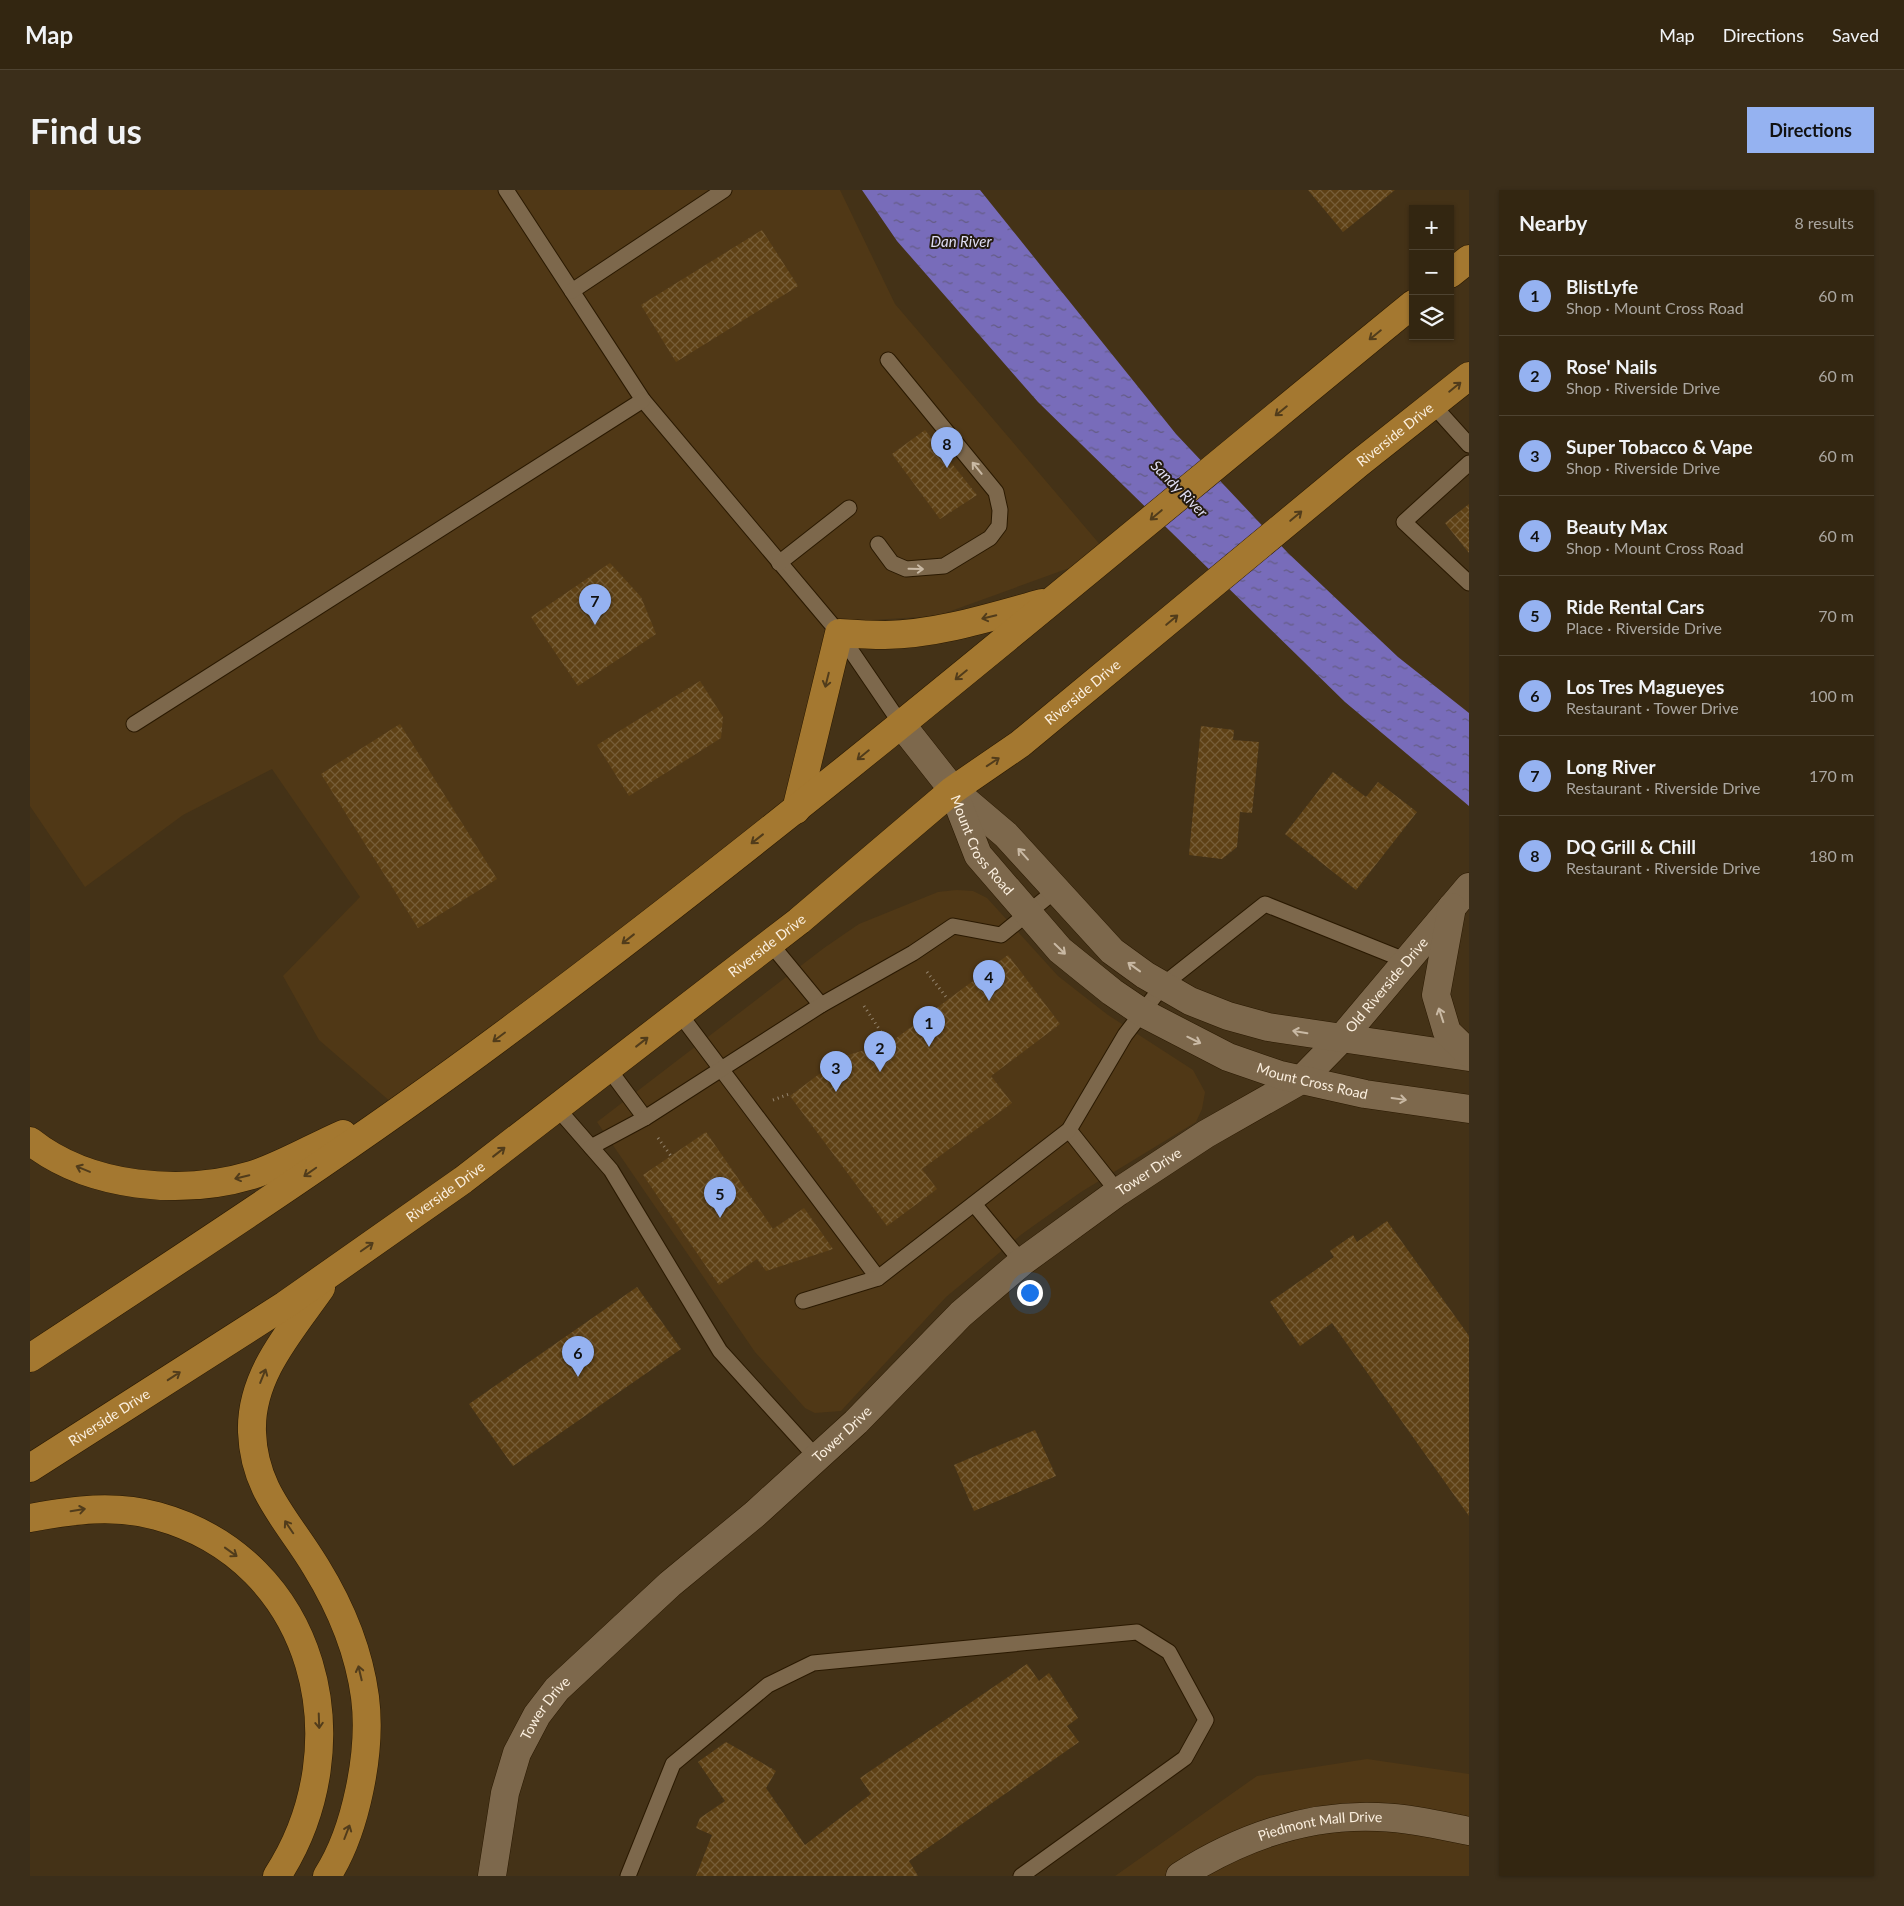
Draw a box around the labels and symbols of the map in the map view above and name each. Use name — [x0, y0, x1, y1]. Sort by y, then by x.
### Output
water label: Dan River — [930, 232, 992, 250]
one-way arrow — [1369, 330, 1382, 341]
one-way arrow — [1448, 382, 1461, 393]
street label: Riverside Drive — [1353, 399, 1437, 470]
one-way arrow — [1275, 406, 1288, 417]
pin: 8 — [931, 427, 963, 468]
water label: Sandy River — [1148, 456, 1212, 521]
one-way arrow — [972, 462, 983, 475]
one-way arrow — [1150, 509, 1163, 520]
one-way arrow — [1290, 510, 1303, 522]
one-way arrow — [907, 564, 923, 574]
pin: 7 — [579, 584, 611, 625]
one-way arrow — [982, 613, 998, 623]
one-way arrow — [1165, 615, 1178, 626]
street label: Riverside Drive — [1041, 656, 1124, 728]
one-way arrow — [955, 669, 968, 680]
one-way arrow — [822, 672, 831, 688]
one-way arrow — [857, 749, 870, 760]
one-way arrow — [986, 757, 1000, 767]
street label: Mount Cross Road — [947, 792, 1018, 898]
one-way arrow — [751, 834, 764, 845]
one-way arrow — [1017, 847, 1029, 860]
street label: Riverside Drive — [725, 910, 809, 980]
one-way arrow — [622, 933, 635, 944]
street label: Old Riverside Drive — [1341, 934, 1431, 1036]
one-way arrow — [1054, 943, 1066, 955]
pin: 4 — [973, 960, 1005, 1001]
one-way arrow — [1128, 962, 1141, 973]
pin: 1 — [913, 1006, 945, 1047]
one-way arrow — [1436, 1007, 1445, 1023]
one-way arrow — [1292, 1027, 1308, 1037]
pin: 2 — [864, 1031, 896, 1072]
one-way arrow — [493, 1032, 506, 1043]
one-way arrow — [1186, 1036, 1201, 1045]
one-way arrow — [635, 1037, 649, 1047]
pin: 3 — [820, 1051, 852, 1092]
street label: Mount Cross Road — [1255, 1059, 1369, 1102]
one-way arrow — [1391, 1094, 1407, 1104]
street label: Tower Drive — [1113, 1144, 1184, 1199]
one-way arrow — [492, 1146, 505, 1157]
street label: Riverside Drive — [402, 1157, 488, 1226]
one-way arrow — [76, 1164, 91, 1173]
one-way arrow — [303, 1167, 317, 1177]
one-way arrow — [234, 1173, 250, 1182]
pin: 5 — [704, 1177, 736, 1218]
one-way arrow — [360, 1242, 374, 1252]
your location — [1017, 1280, 1043, 1306]
pin: 6 — [562, 1336, 594, 1377]
one-way arrow — [259, 1369, 269, 1384]
one-way arrow — [167, 1371, 181, 1381]
street label: Riverside Drive — [65, 1385, 153, 1449]
street label: Tower Drive — [809, 1402, 875, 1465]
one-way arrow — [70, 1504, 86, 1514]
one-way arrow — [284, 1521, 294, 1535]
one-way arrow — [224, 1547, 238, 1557]
one-way arrow — [355, 1665, 364, 1681]
street label: Tower Drive — [516, 1672, 573, 1743]
one-way arrow — [315, 1713, 324, 1729]
street label: Piedmont Mall Drive — [1255, 1808, 1383, 1844]
one-way arrow — [343, 1825, 353, 1840]

